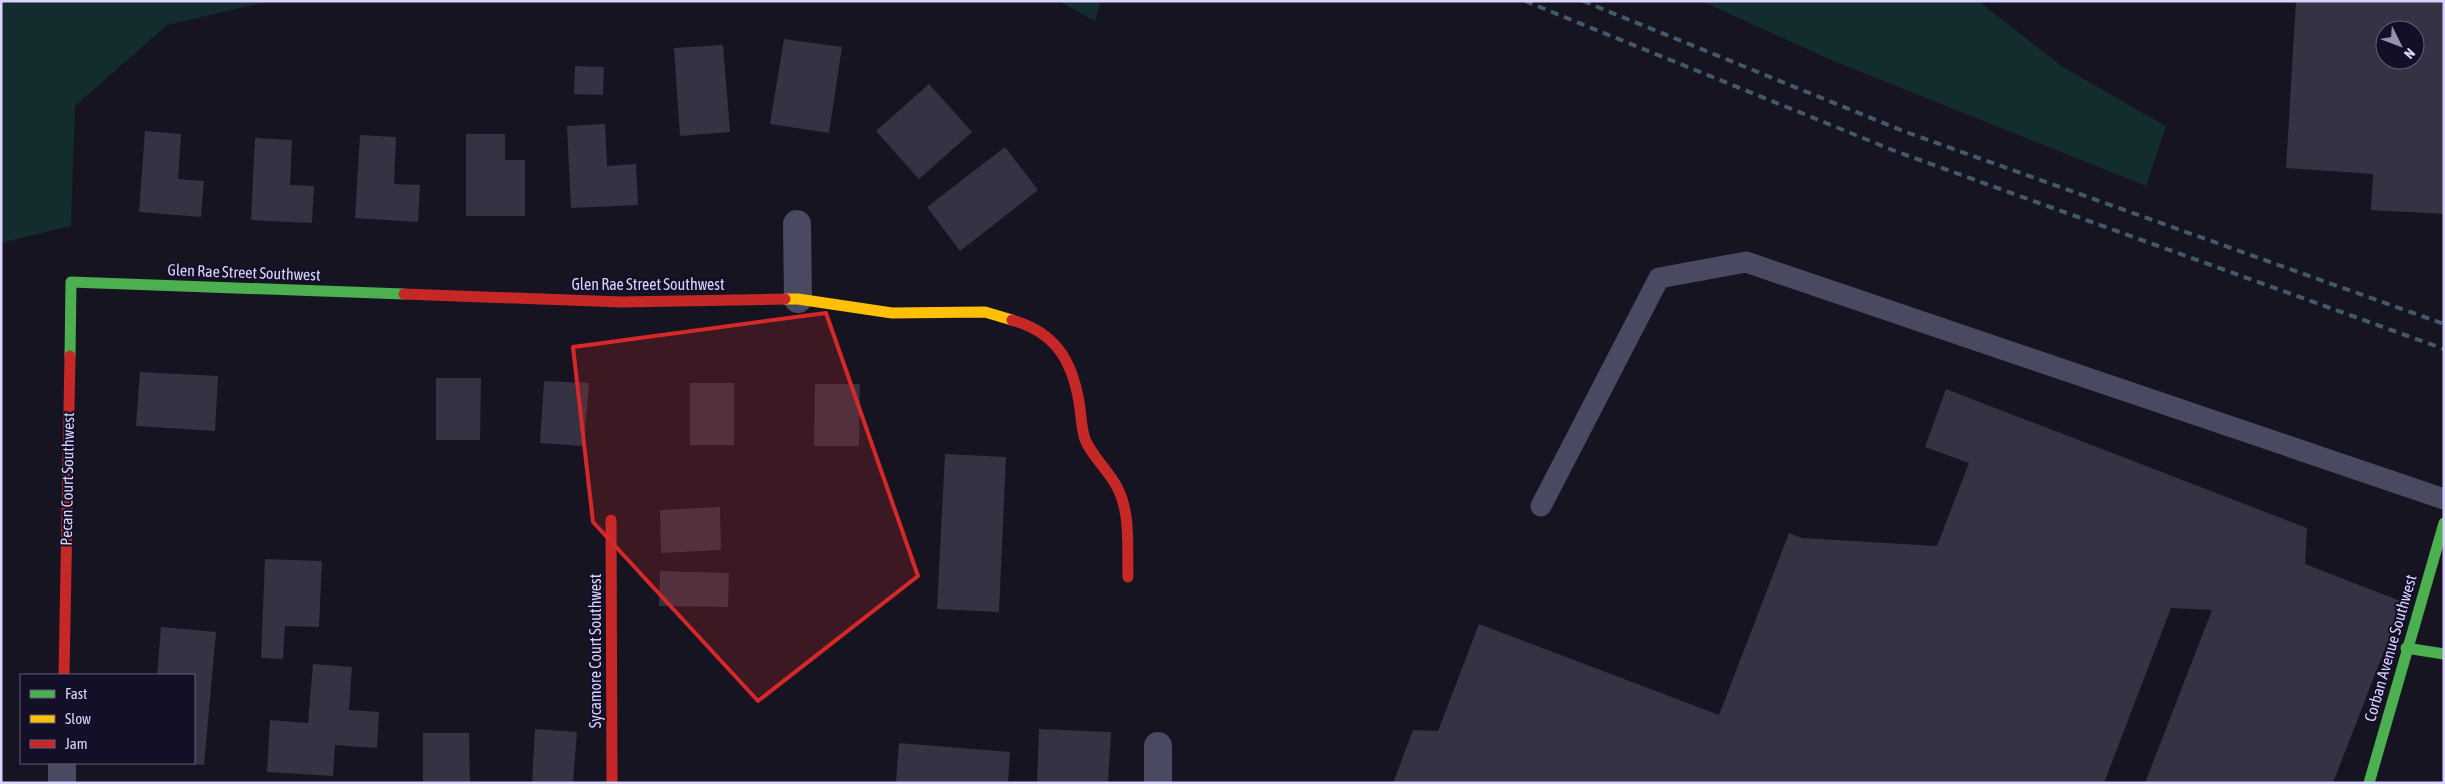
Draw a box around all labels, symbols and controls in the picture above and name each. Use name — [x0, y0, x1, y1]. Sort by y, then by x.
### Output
north arrow — [2375, 20, 2425, 70]
text: N — [2401, 45, 2418, 62]
street label: Glen Rae Street Southwest — [167, 260, 321, 284]
street label: Glen Rae Street Southwest — [571, 275, 725, 293]
street label: Pecan Court Southwest — [57, 412, 77, 546]
street label: Corban Avenue Southwest — [2360, 572, 2420, 724]
street label: Sycamore Court Southwest — [586, 573, 605, 728]
legend — [20, 674, 195, 764]
text: Fast — [65, 685, 87, 702]
text: Slow — [65, 710, 91, 727]
text: Jam — [65, 735, 88, 752]

